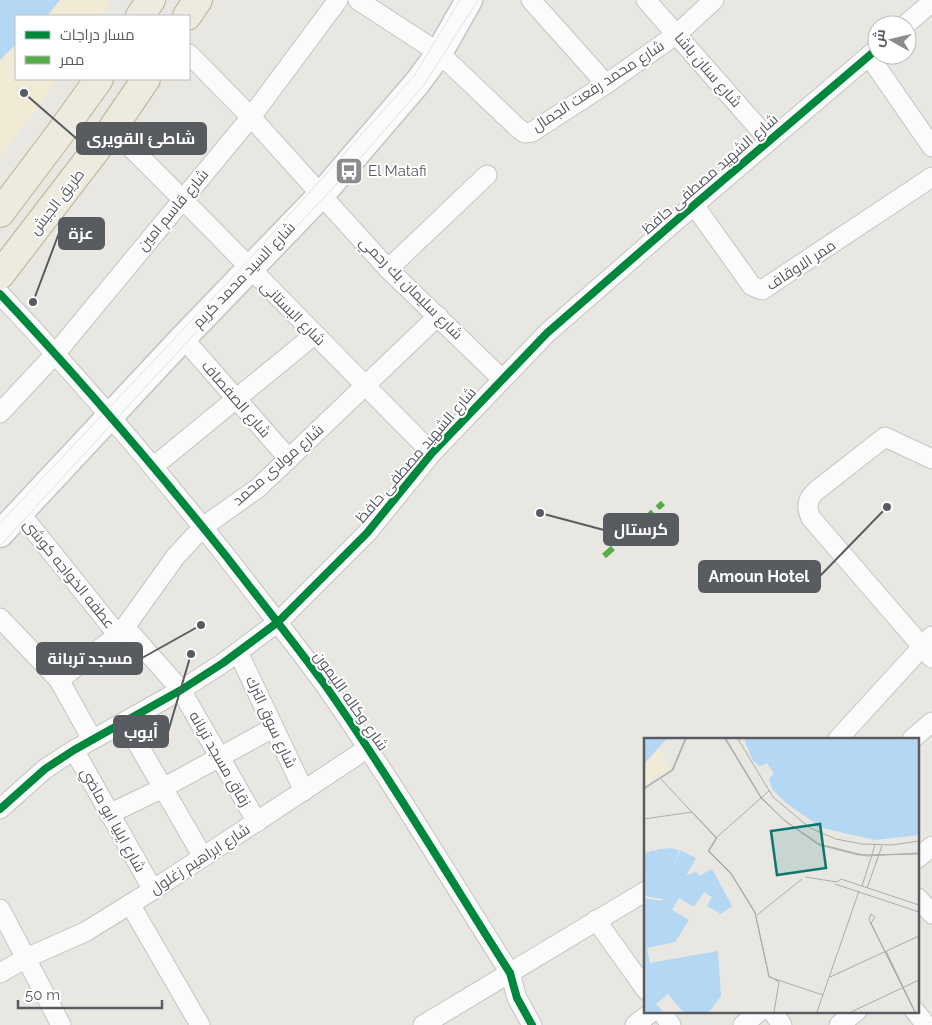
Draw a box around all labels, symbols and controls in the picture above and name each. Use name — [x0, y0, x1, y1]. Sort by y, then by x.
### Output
legend — [15, 15, 190, 80]
north arrow — [867, 15, 917, 65]
text: مسار دراجات — [60, 26, 135, 44]
text: ش — [870, 28, 889, 48]
street label: شارع سنان باشا — [669, 29, 745, 112]
street label: شارع محمد رفعت الجمال — [529, 37, 669, 137]
text: ممر — [59, 51, 84, 69]
street label: شارع الشهيد مصطفى حافظ — [638, 110, 783, 239]
callout: شاطئ القويرى — [77, 123, 206, 154]
text: شاطئ القويرى — [87, 129, 195, 148]
bus stop icon: El Matafi — [334, 156, 364, 186]
place label: El Matafi — [368, 162, 426, 180]
street label: شارع قاسم امين — [134, 165, 214, 256]
street label: طريق الجيش — [26, 166, 89, 239]
callout: عزة — [59, 218, 104, 249]
street label: شارع السيد محمد كريم — [189, 218, 300, 333]
text: عزة — [68, 224, 94, 243]
street label: شارع سليمان بك رحمي — [354, 233, 466, 345]
street label: ممر الاوقاف — [763, 236, 839, 294]
street label: شارع البستانى — [255, 277, 329, 351]
street label: شارع الصفصاف — [196, 357, 274, 442]
street label: شارع الشهيد مصطفى حافظ — [352, 383, 481, 528]
street label: شارع مولاى محمد — [229, 421, 329, 511]
callout: كرستال — [604, 514, 678, 545]
street label: عطفه الخواجه كوشى — [19, 516, 119, 633]
text: كرستال — [614, 520, 668, 539]
callout: Amoun Hotel — [699, 561, 820, 592]
text: Amoun Hotel — [709, 567, 810, 586]
callout: مسجد تربانة — [37, 643, 142, 674]
street label: شارع وكاله الليمون — [308, 648, 392, 755]
text: مسجد تربانة — [47, 649, 133, 668]
street label: شارع سوق الترك — [240, 673, 300, 772]
street label: زقاق مسجد تربانه — [185, 708, 255, 810]
callout: أيوب — [114, 716, 168, 747]
text: أيوب — [124, 722, 158, 742]
inset map — [644, 738, 920, 1012]
street label: شارع ايليا ابو ماضي — [74, 765, 149, 877]
street label: شارع ابراهيم زغلول — [147, 820, 254, 900]
scale bar — [18, 978, 161, 1010]
text: 50 m — [25, 986, 60, 1004]

